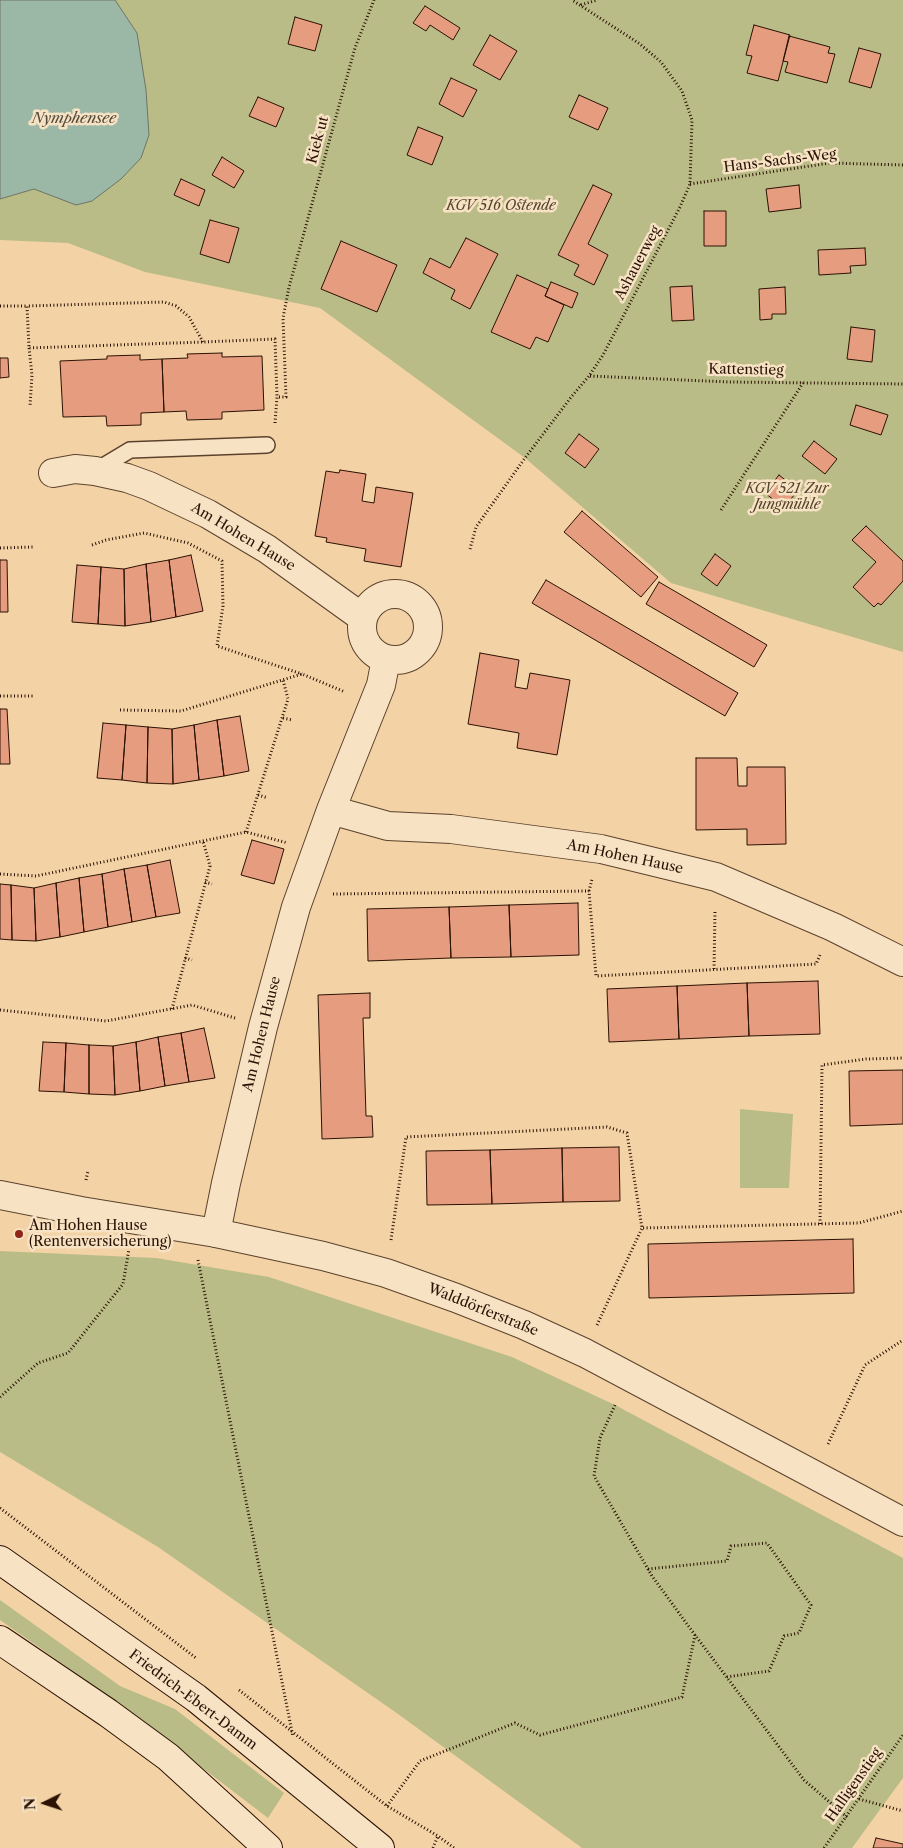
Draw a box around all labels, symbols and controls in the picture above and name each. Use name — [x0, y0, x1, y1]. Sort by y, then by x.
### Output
water label: Nymphensee — [32, 110, 116, 128]
street label: Kiek ut — [304, 114, 332, 166]
street label: Hans-Sachs-Weg — [723, 146, 837, 176]
park label: KGV 516 Ostende — [446, 198, 556, 214]
street label: Ashauerweg — [611, 223, 665, 303]
street label: Kattenstieg — [708, 361, 784, 379]
park label: KGV 521 Zur Jungmühle — [745, 481, 829, 514]
street label: Am Hohen Hause — [188, 499, 298, 575]
street label: Am Hohen Hause — [565, 836, 685, 878]
street label: Am Hohen Hause — [240, 975, 284, 1093]
place label: Am Hohen Hause (Rentenversicherung) — [29, 1218, 171, 1250]
marker: Am Hohen Hause (Rentenversicherung) — [13, 1228, 25, 1240]
street label: Walddörferstraße — [425, 1280, 541, 1340]
street label: Friedrich-Ebert-Damm — [126, 1646, 260, 1754]
street label: Halligenstieg — [822, 1745, 886, 1825]
north arrow — [20, 1778, 70, 1828]
text: N — [21, 1797, 39, 1811]

